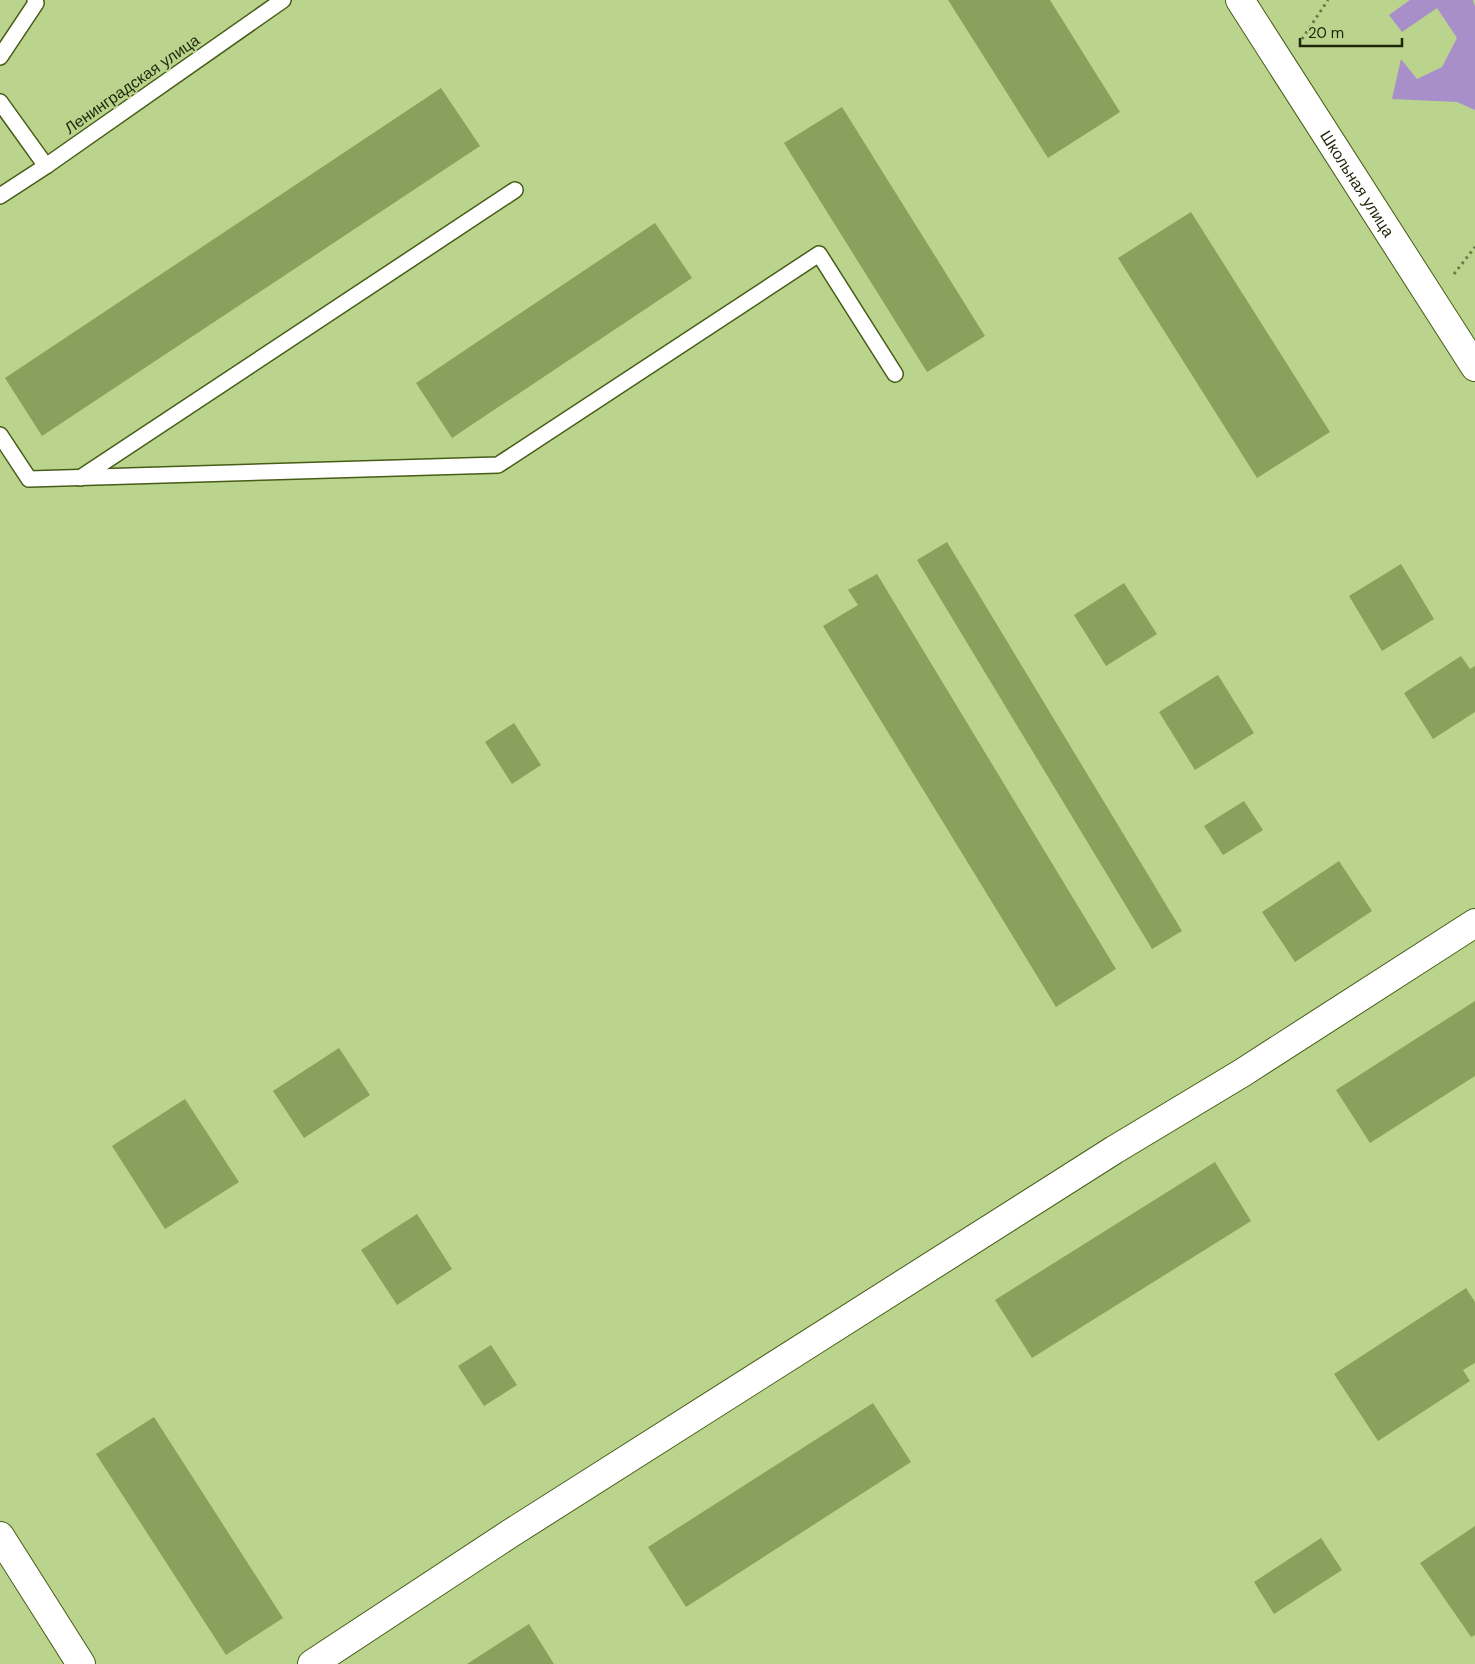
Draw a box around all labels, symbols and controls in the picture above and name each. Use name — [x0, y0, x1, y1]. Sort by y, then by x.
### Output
scale bar — [1300, 15, 1402, 47]
text: 20 m — [1308, 23, 1344, 43]
street label: Ленинградская улица — [60, 29, 204, 139]
street label: Школьная улица — [1316, 126, 1400, 241]

